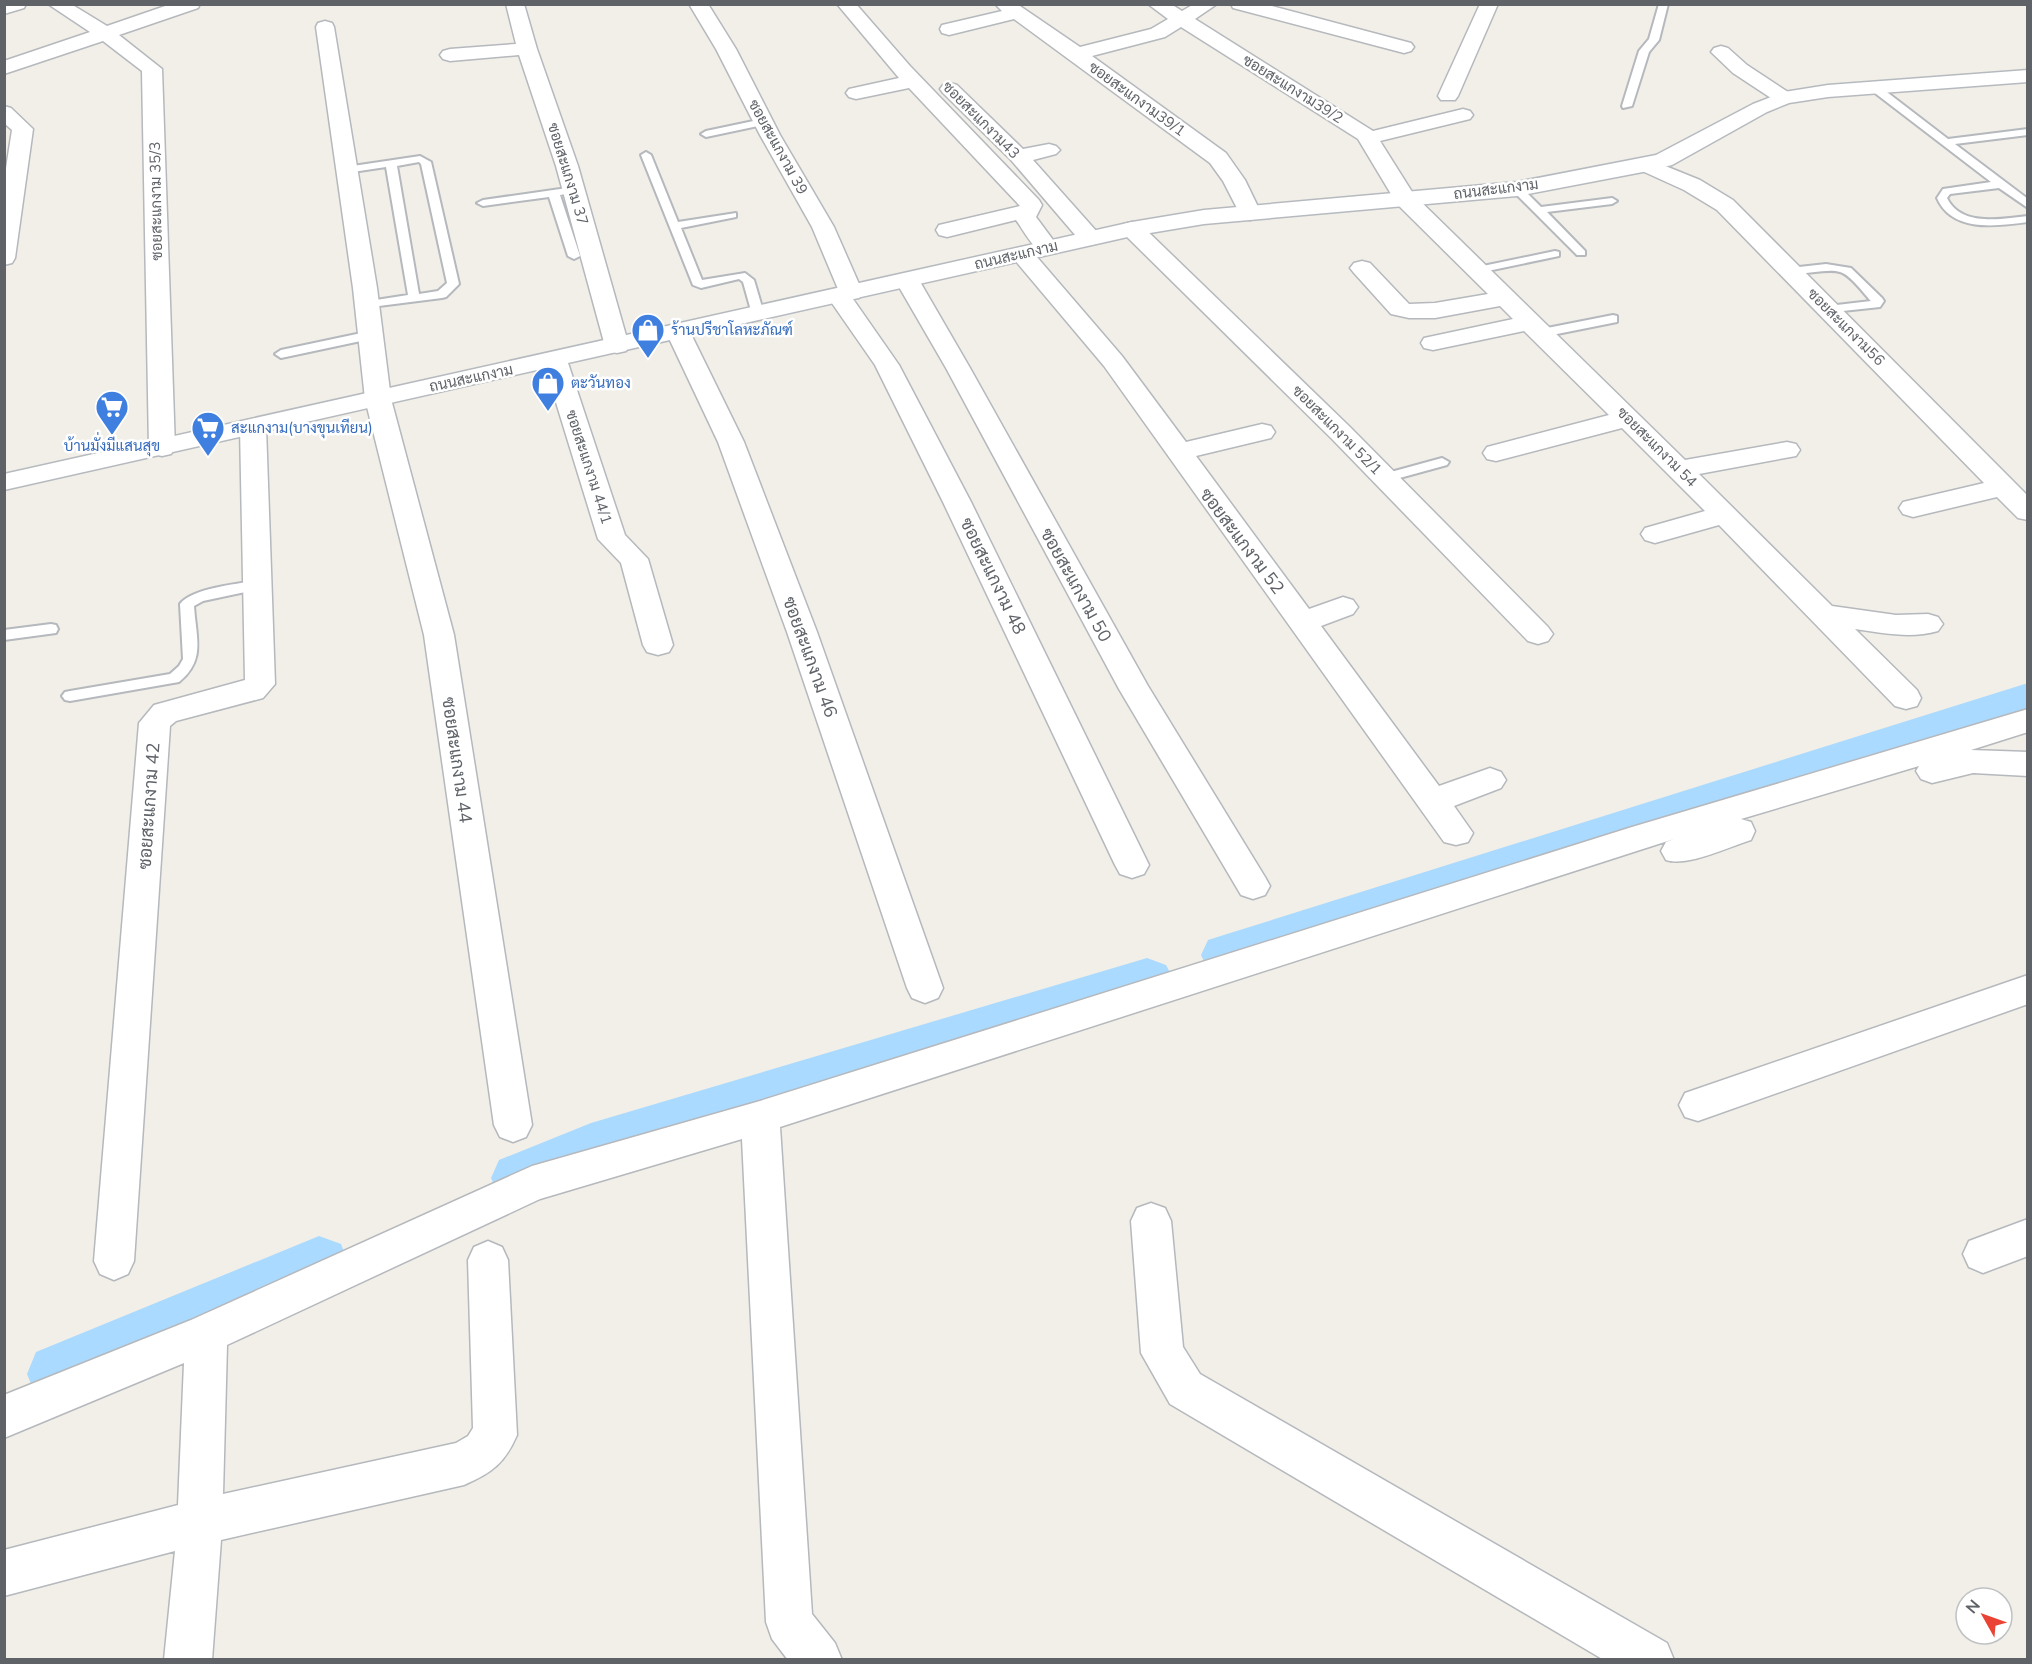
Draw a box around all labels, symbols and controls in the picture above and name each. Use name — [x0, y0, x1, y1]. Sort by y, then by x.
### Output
street label: ซอยสะแกงาม39/2 — [1239, 50, 1347, 128]
street label: ซอยสะแกงาม39/1 — [1085, 57, 1189, 141]
street label: ซอยสะแกงาม43 — [938, 77, 1024, 163]
street label: ซอยสะแกงาม 39 — [744, 96, 812, 198]
street label: ซอยสะแกงาม 37 — [543, 120, 593, 228]
street label: ซอยสะแกงาม 35/3 — [145, 141, 167, 261]
street label: ถนนสะแกงาม — [1453, 174, 1539, 204]
street label: ถนนสะแกงาม — [972, 236, 1060, 274]
street label: ซอยสะแกงาม56 — [1803, 284, 1889, 370]
shop icon: ร้านปรีชาโลหะภัณฑ์ — [630, 312, 666, 359]
place label: ร้านปรีชาโลหะภัณฑ์ — [671, 320, 793, 340]
street label: ถนนสะแกงาม — [427, 359, 515, 397]
shop icon: ตะวันทอง — [530, 365, 566, 412]
place label: ตะวันทอง — [571, 373, 631, 393]
street label: ซอยสะแกงาม 52/1 — [1288, 381, 1386, 479]
supermarket icon: บ้านมั่งมีแสนสุข — [94, 389, 130, 436]
street label: ซอยสะแกงาม 54 — [1613, 403, 1701, 491]
street label: ซอยสะแกงาม 44/1 — [561, 407, 617, 527]
supermarket icon: สะแกงาม(บางขุนเทียน) — [190, 410, 226, 457]
place label: สะแกงาม(บางขุนเทียน) — [231, 418, 373, 439]
place label: บ้านมั่งมีแสนสุข — [64, 431, 160, 457]
street label: ซอยสะแกงาม 52 — [1194, 483, 1290, 599]
street label: ซอยสะแกงาม 48 — [954, 514, 1032, 638]
street label: ซอยสะแกงาม 50 — [1035, 524, 1117, 646]
street label: ซอยสะแกงาม 46 — [777, 593, 843, 721]
street label: ซอยสะแกงาม 44 — [436, 695, 478, 825]
street label: ซอยสะแกงาม 42 — [133, 742, 165, 870]
north arrow — [1954, 1586, 2014, 1646]
text: N — [1961, 1595, 1986, 1619]

